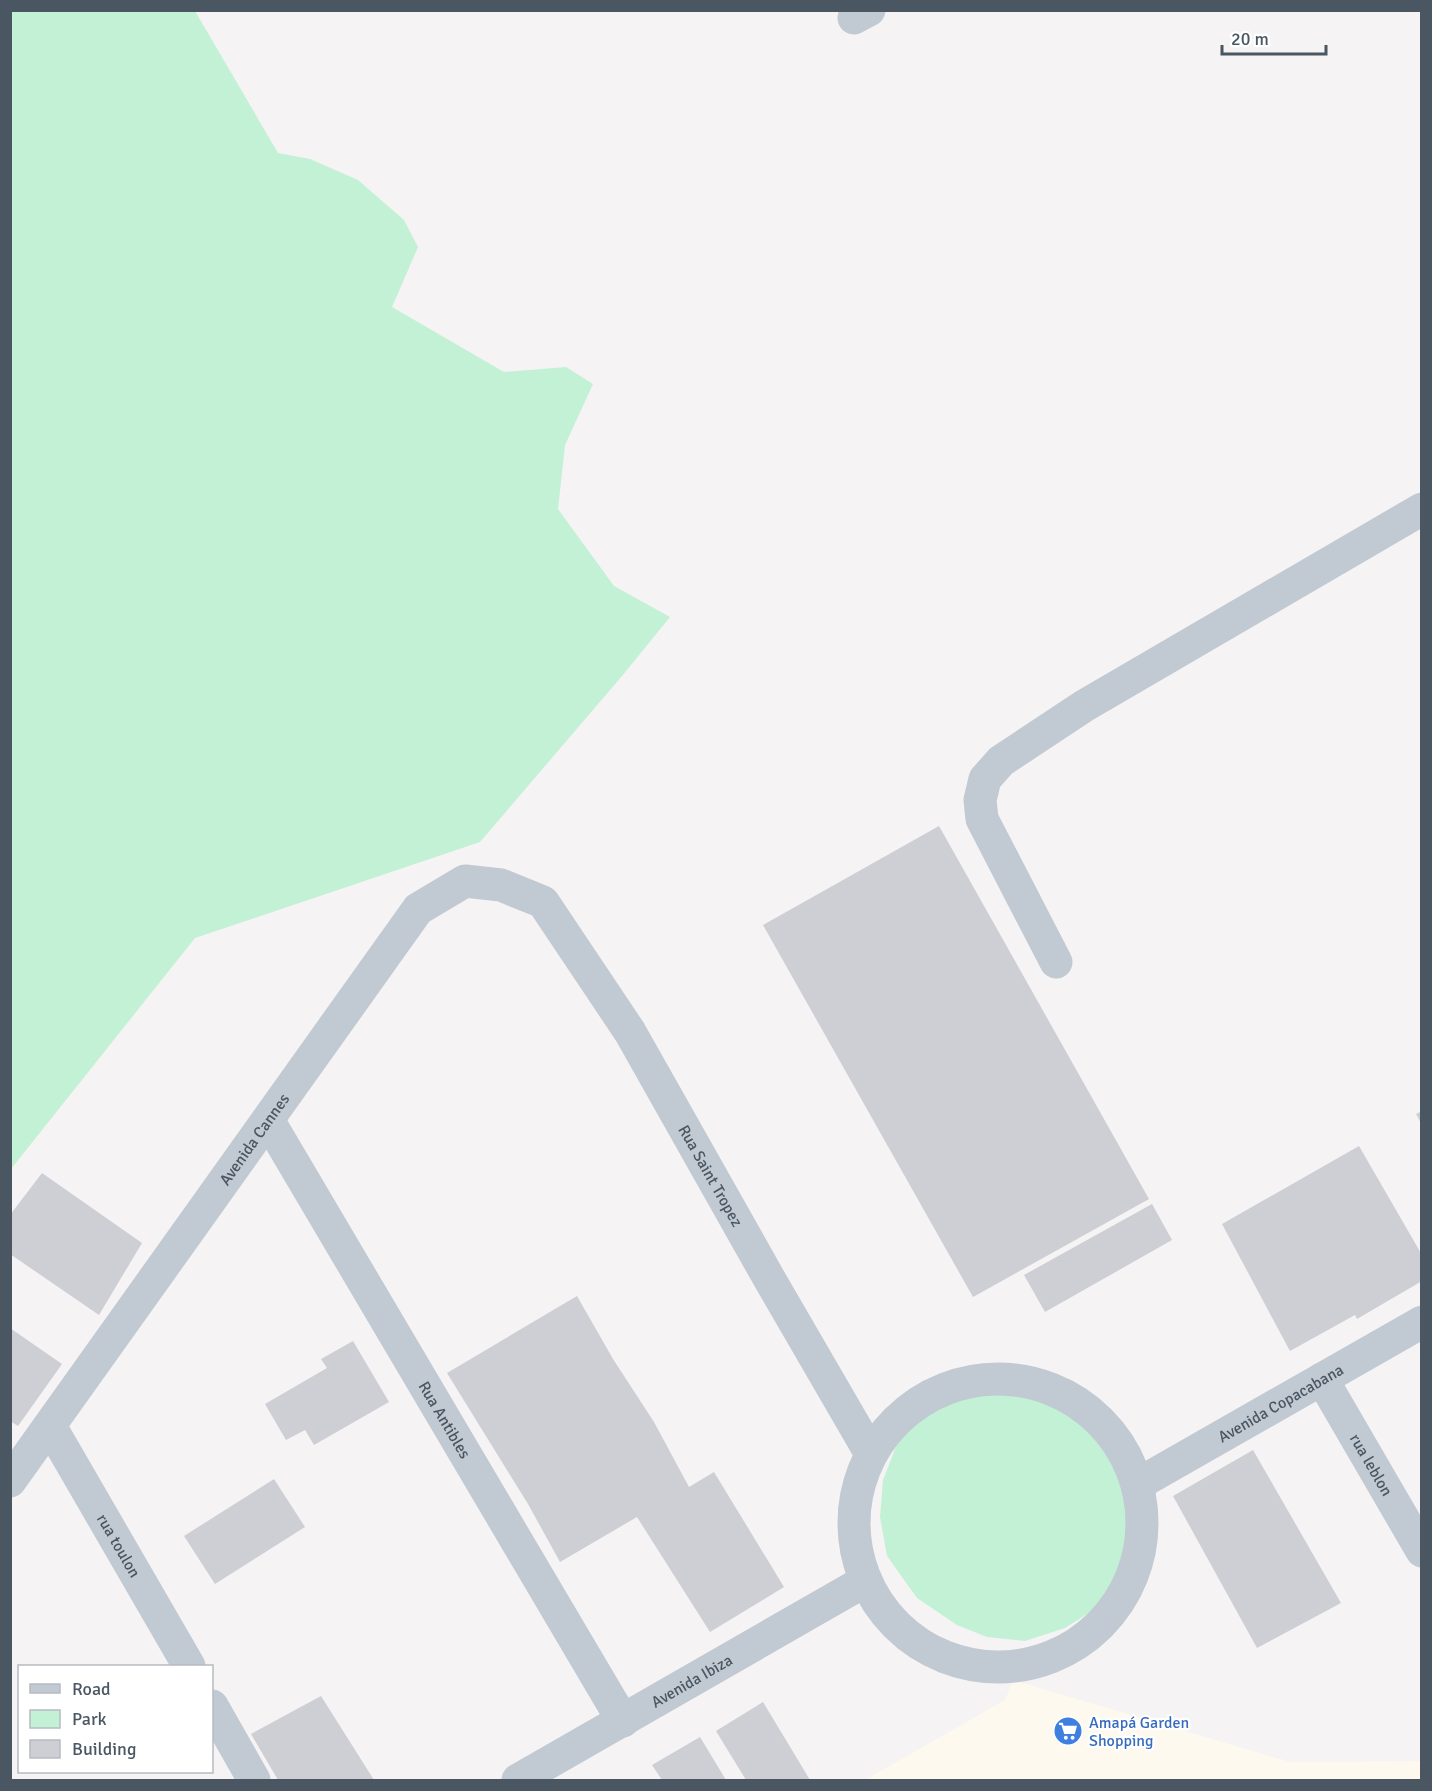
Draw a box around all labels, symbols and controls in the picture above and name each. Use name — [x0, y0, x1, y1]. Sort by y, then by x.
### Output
scale bar — [1222, 18, 1326, 56]
text: 20 m — [1231, 28, 1269, 50]
street label: Avenida Cannes — [215, 1090, 294, 1189]
street label: Rua Saint Tropez — [673, 1122, 747, 1230]
street label: Avenida Copacabana — [1215, 1360, 1347, 1447]
street label: Rua Antibles — [414, 1378, 475, 1462]
street label: rua leblon — [1345, 1430, 1397, 1500]
street label: rua toulon — [92, 1510, 145, 1581]
street label: Avenida Ibiza — [648, 1650, 736, 1713]
legend — [18, 1665, 213, 1773]
text: Road — [72, 1678, 111, 1700]
text: Park — [72, 1708, 107, 1730]
place label: Amapá Garden Shopping — [1089, 1713, 1189, 1751]
supermarket icon: Amapá Garden Shopping — [1052, 1715, 1084, 1747]
text: Building — [72, 1738, 136, 1760]

